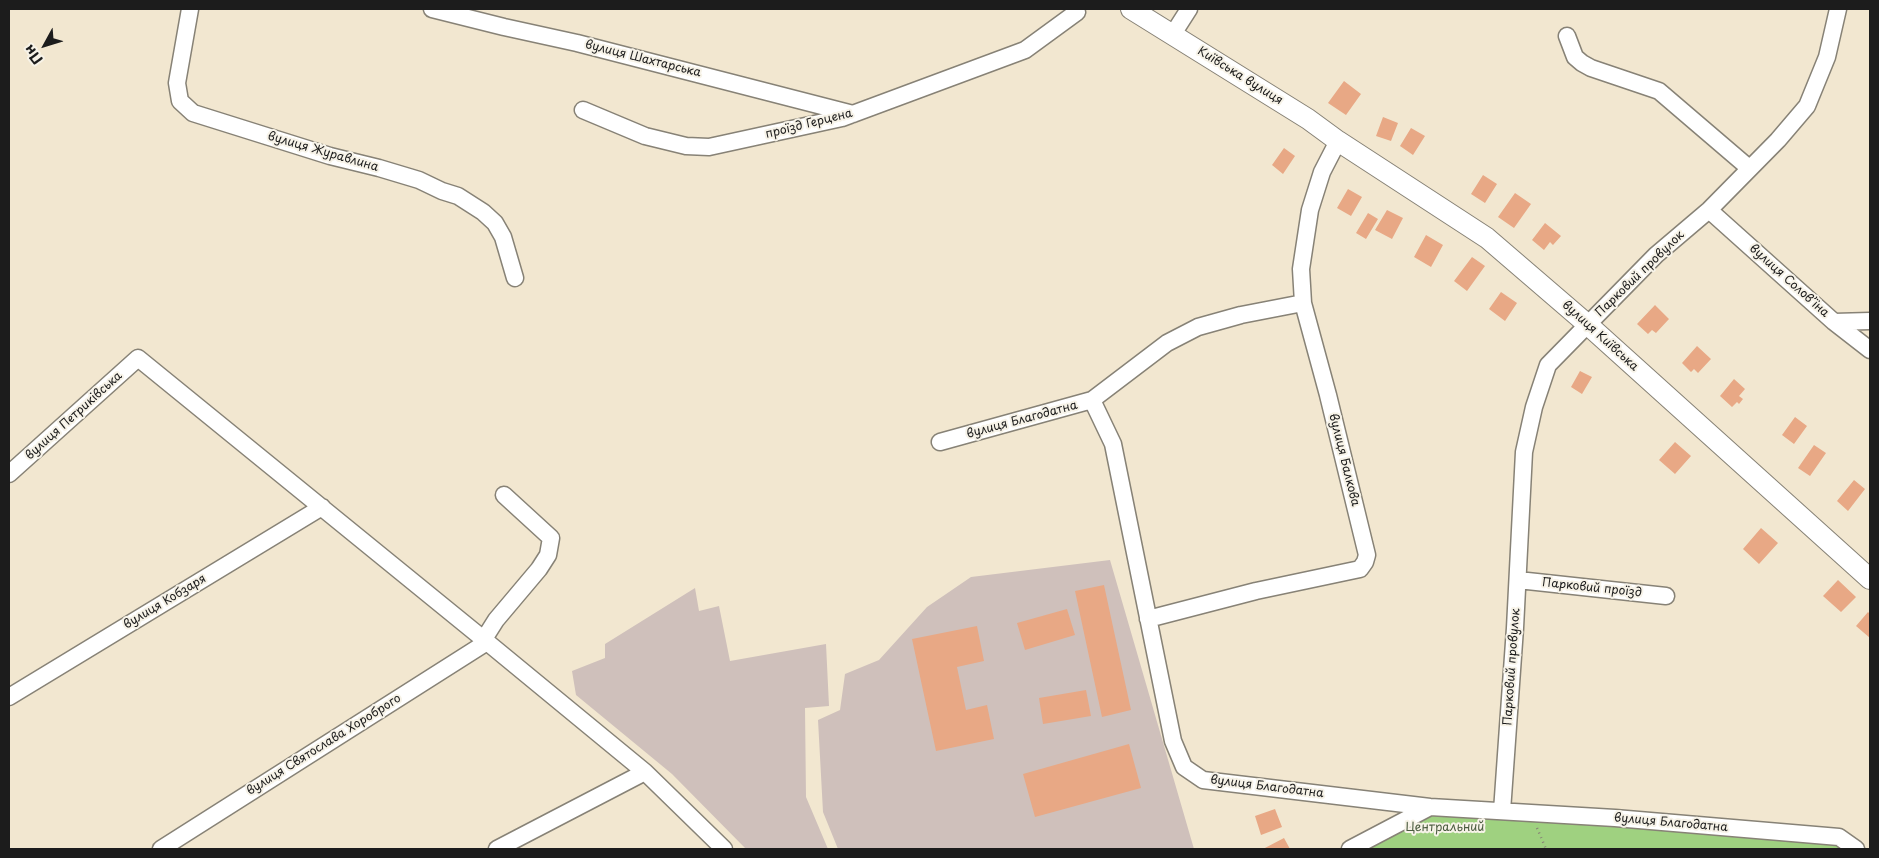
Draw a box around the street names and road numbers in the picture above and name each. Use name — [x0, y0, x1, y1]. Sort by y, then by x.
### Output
street label: вулиця Шахтарська — [583, 38, 703, 80]
street label: Київська вулиця — [1195, 44, 1285, 108]
street label: проїзд Герцена — [764, 106, 854, 142]
street label: вулиця Журавлина — [266, 129, 380, 175]
street label: Парковий провулок — [1593, 228, 1687, 320]
street label: вулиця Соловʼїна — [1746, 241, 1832, 321]
street label: вулиця Київська — [1559, 298, 1641, 374]
street label: вулиця Петриківська — [23, 369, 125, 463]
street label: вулиця Благодатна — [965, 398, 1079, 442]
street label: вулиця Балкова — [1326, 412, 1362, 508]
street label: вулиця Кобзаря — [121, 572, 209, 632]
street label: Парковий проїзд — [1541, 576, 1643, 600]
street label: Парковий провулок — [1501, 608, 1523, 726]
street label: вулиця Святослава Хороброго — [244, 691, 404, 799]
street label: вулиця Благодатна — [1209, 773, 1325, 801]
street label: вулиця Благодатна — [1614, 811, 1728, 835]

